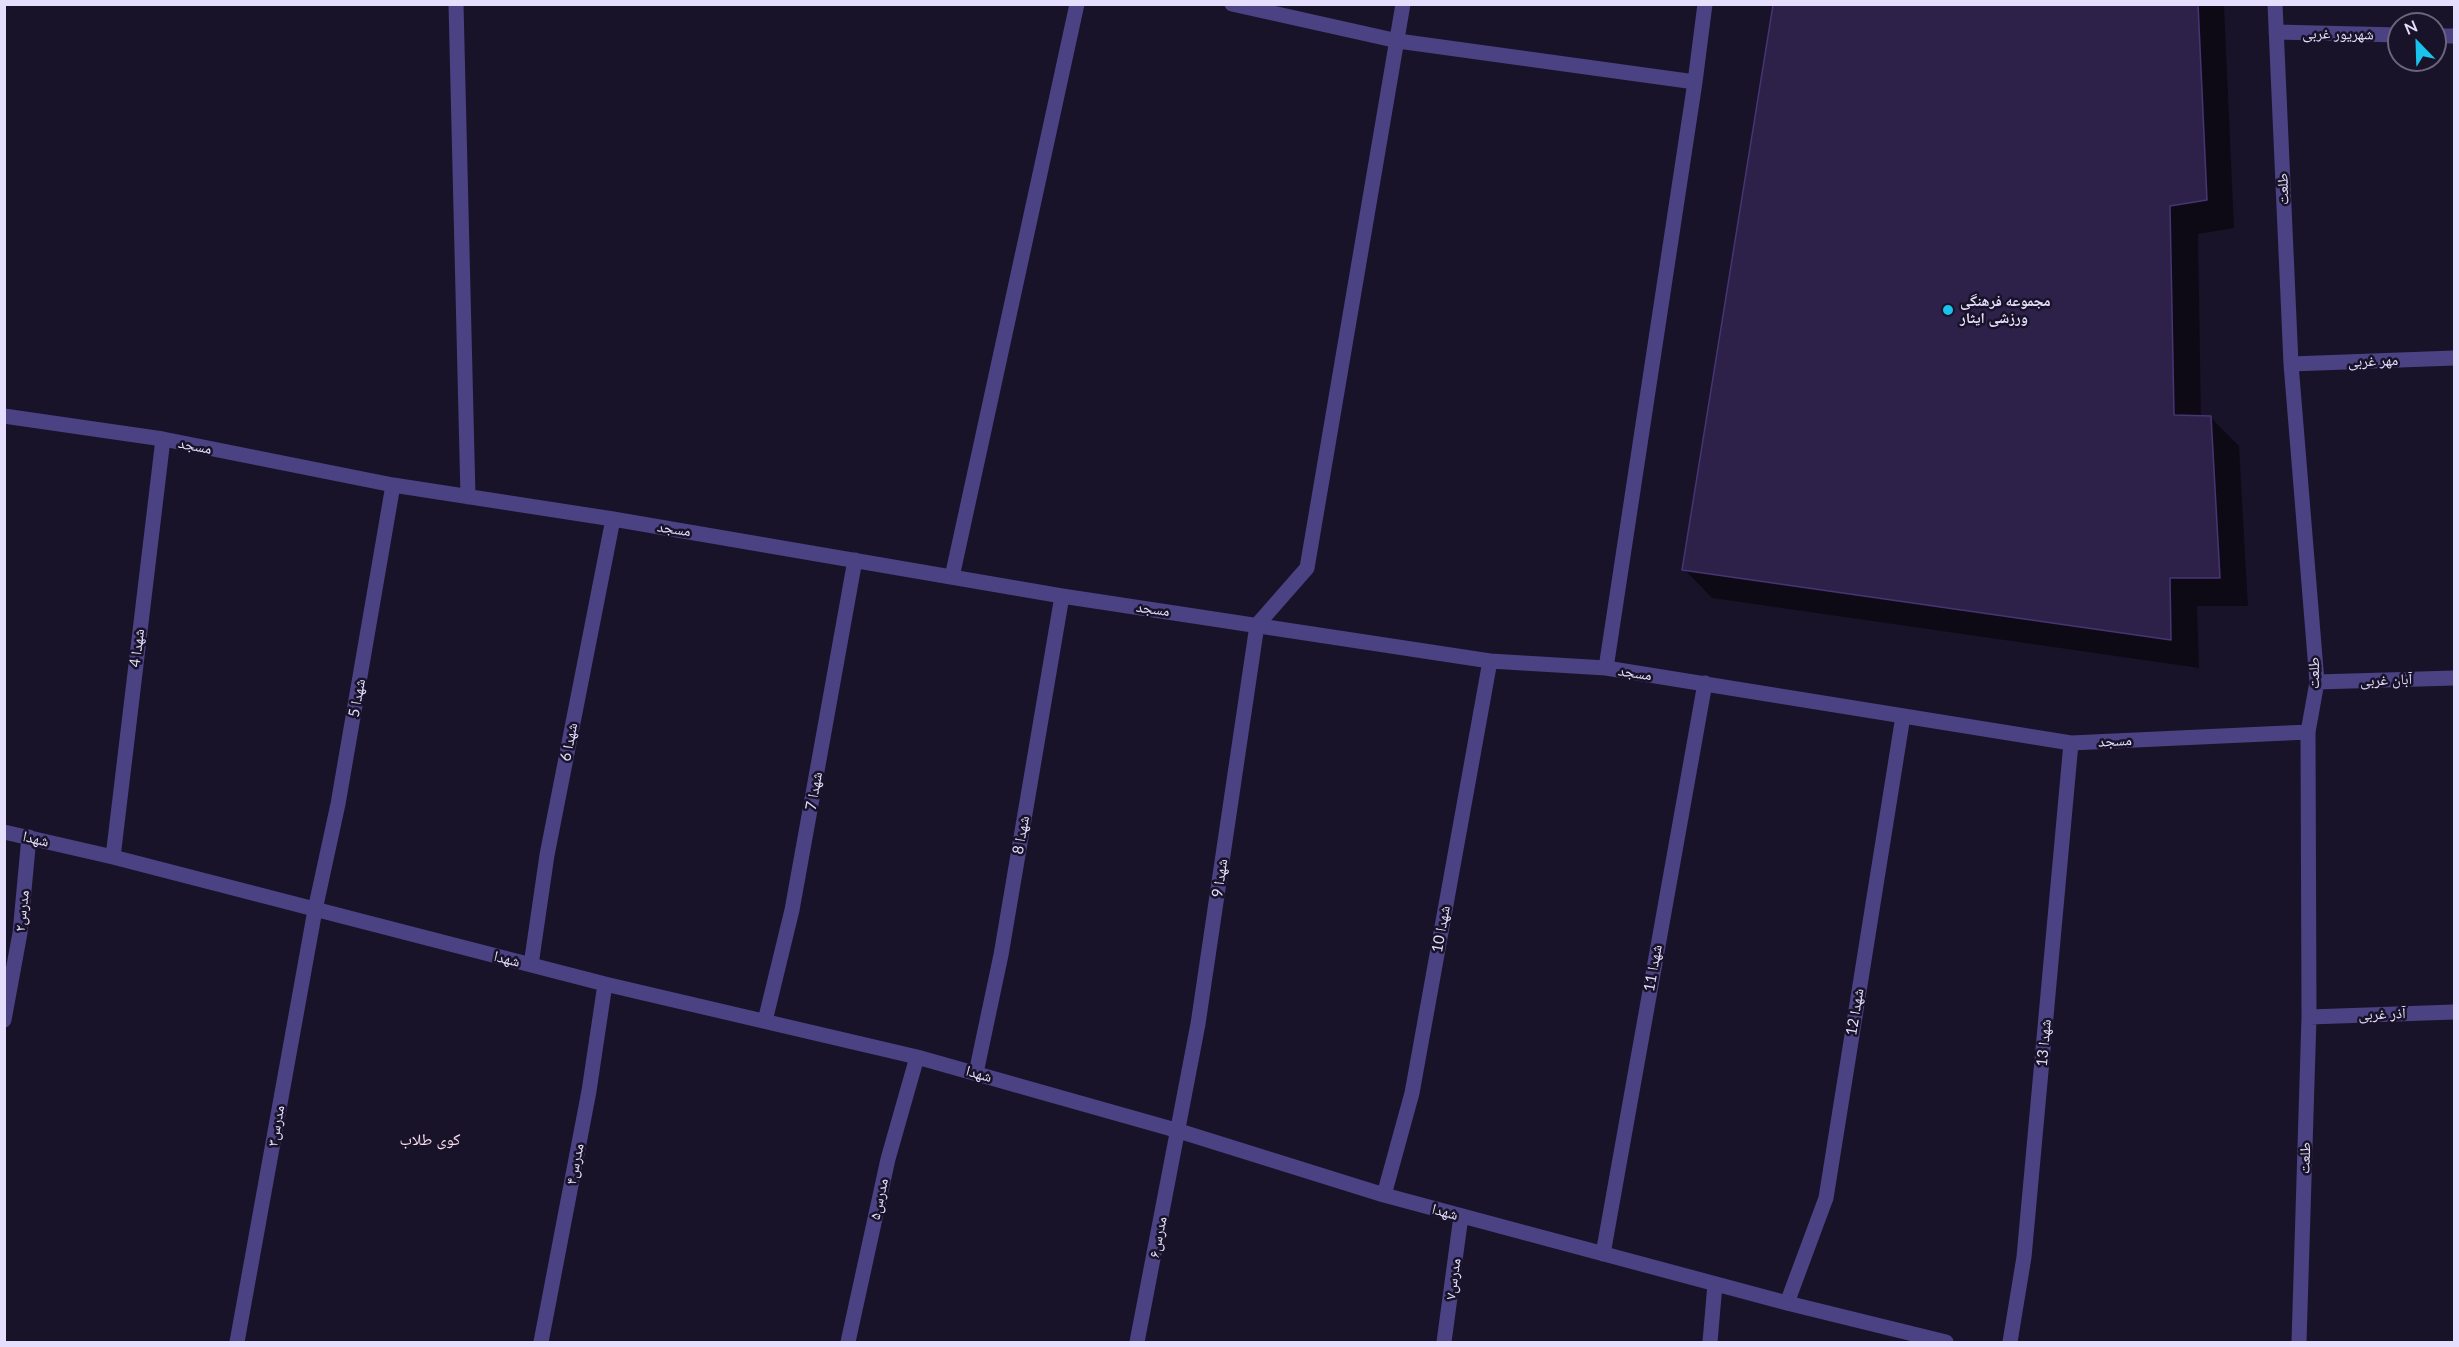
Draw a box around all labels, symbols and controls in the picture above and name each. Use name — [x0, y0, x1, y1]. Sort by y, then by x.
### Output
north arrow — [2387, 12, 2447, 72]
text: N — [2401, 16, 2420, 38]
street label: شهریور غربی — [2302, 24, 2374, 44]
street label: طلعت — [2273, 173, 2293, 205]
place label: مجموعه فرهنگی ورزشی ایثار — [1960, 292, 2051, 327]
marker: مجموعه فرهنگی ورزشی ایثار — [1941, 303, 1955, 317]
street label: مهر غربی — [2347, 351, 2399, 371]
street label: مسجد — [177, 434, 213, 458]
street label: مسجد — [656, 517, 692, 541]
street label: مسجد — [1135, 598, 1171, 620]
street label: شهدا 4 — [126, 628, 148, 668]
street label: طلعت — [2305, 657, 2323, 689]
street label: مسجد — [1617, 661, 1653, 685]
street label: آبان غربی — [2360, 670, 2412, 690]
street label: شهدا 5 — [345, 677, 369, 719]
street label: شهدا 6 — [556, 721, 582, 763]
street label: مسجد — [2098, 731, 2132, 751]
street label: شهدا 7 — [802, 770, 826, 812]
street label: شهدا 8 — [1009, 814, 1033, 856]
street label: شهدا — [21, 827, 51, 851]
street label: شهدا 9 — [1208, 858, 1232, 898]
street label: مدرس۲ — [11, 889, 33, 933]
street label: شهدا 10 — [1428, 904, 1454, 954]
street label: شهدا 11 — [1640, 943, 1666, 993]
street label: شهدا — [492, 947, 522, 971]
street label: شهدا 12 — [1842, 987, 1868, 1037]
street label: آذر غربی — [2358, 1004, 2406, 1024]
street label: شهدا 13 — [2033, 1019, 2055, 1067]
street label: شهدا — [964, 1062, 994, 1086]
street label: مدرس۳ — [264, 1104, 288, 1148]
district label: کوی طلاب — [400, 1130, 460, 1150]
street label: مدرس۴ — [562, 1142, 588, 1186]
street label: طلعت — [2295, 1142, 2315, 1174]
street label: مدرس۵ — [866, 1177, 892, 1221]
street label: شهدا — [1430, 1200, 1460, 1224]
street label: مدرس۶ — [1145, 1215, 1171, 1259]
street label: مدرس۷ — [1441, 1257, 1465, 1301]

